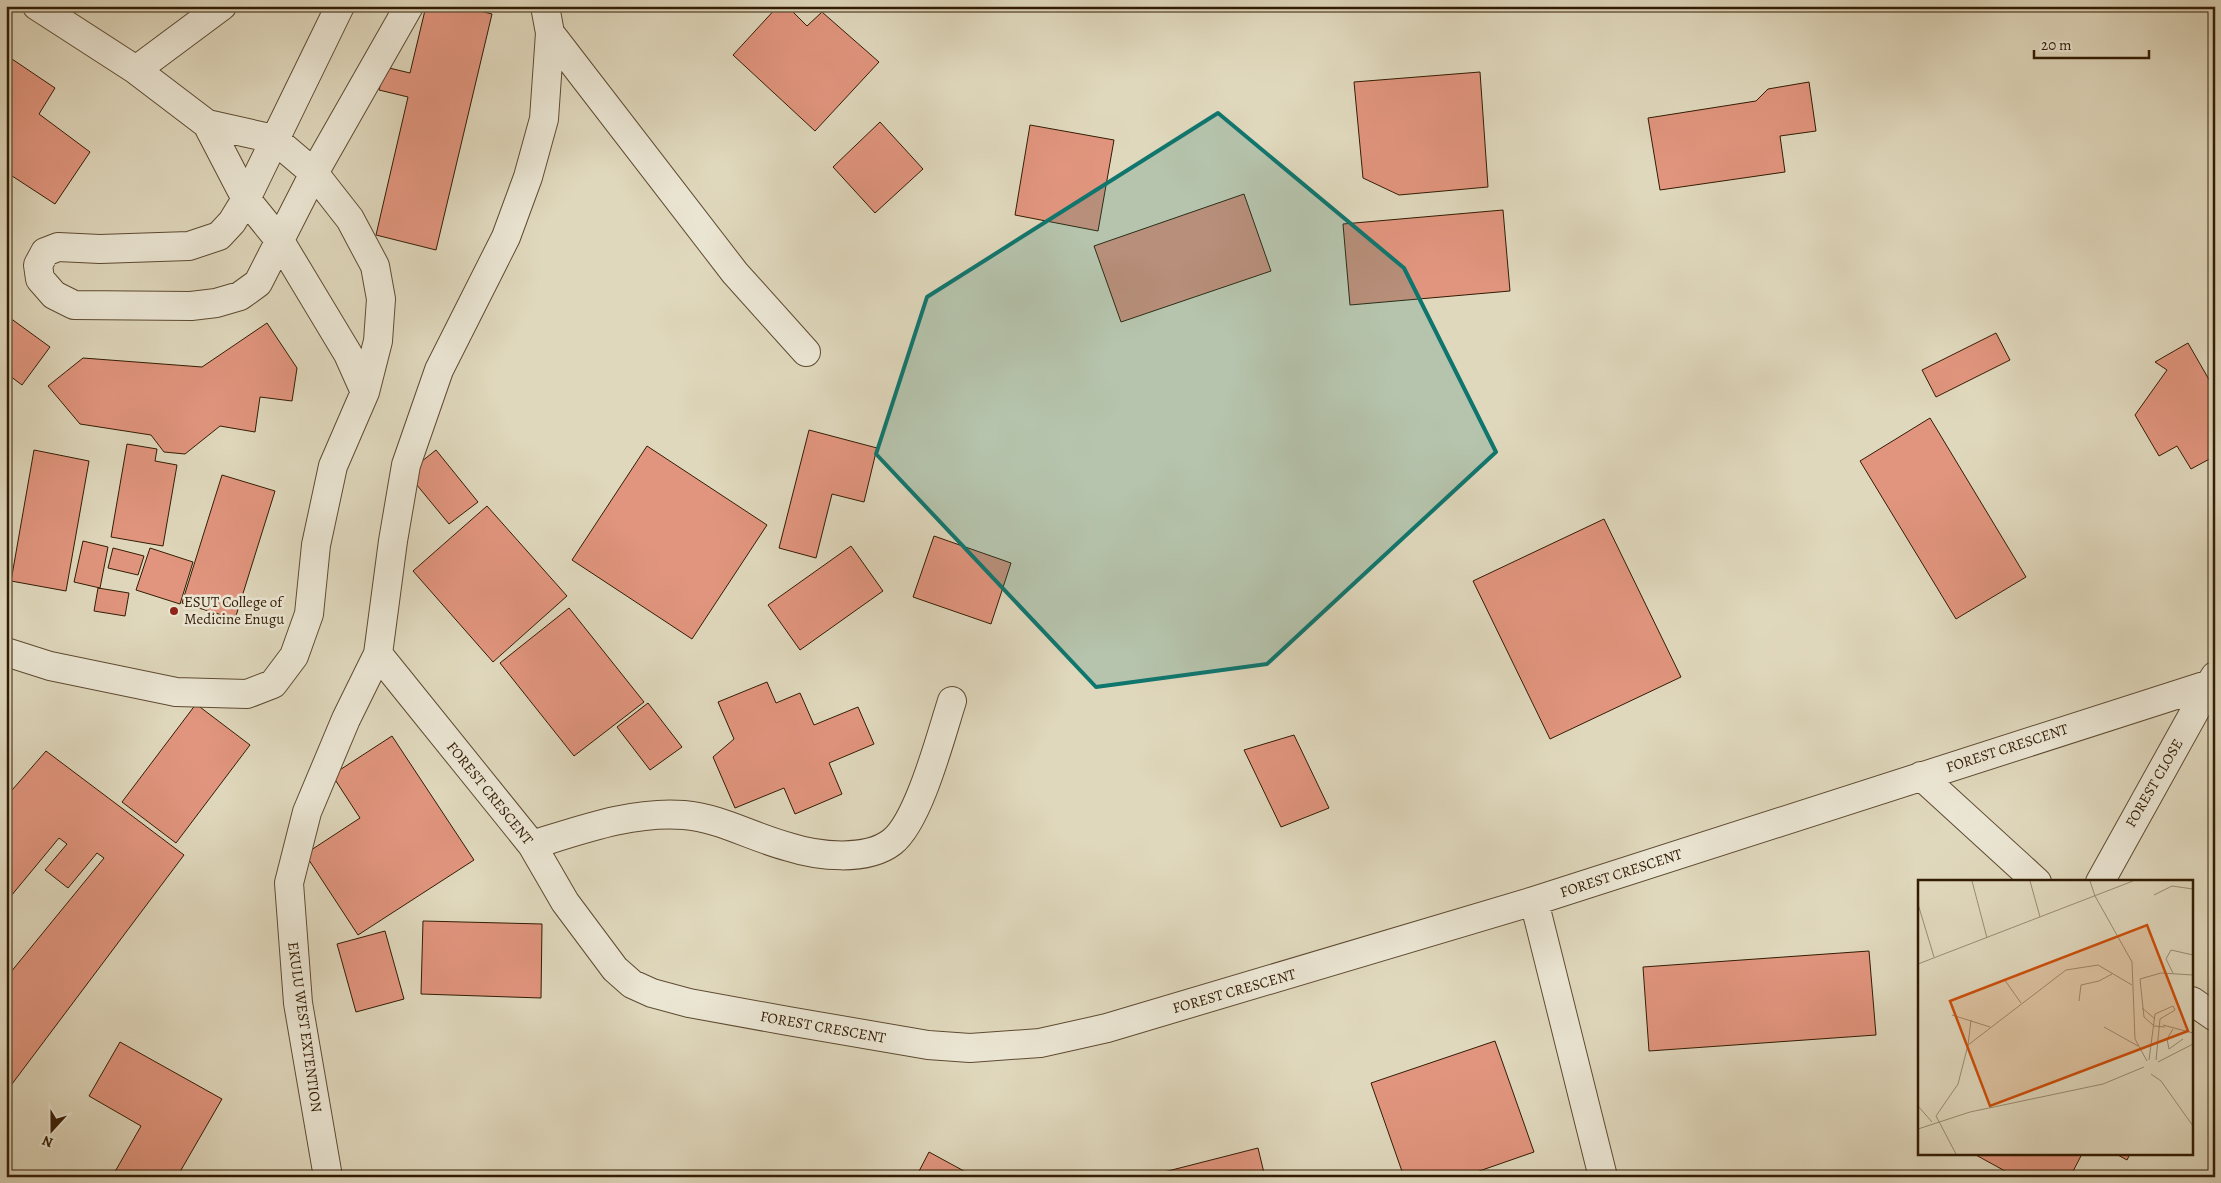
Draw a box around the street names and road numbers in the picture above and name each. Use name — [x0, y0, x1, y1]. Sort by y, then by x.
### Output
street label: FOREST CRESCENT — [1943, 719, 2071, 777]
street label: FOREST CLOSE — [2121, 735, 2187, 831]
street label: FOREST CRESCENT — [442, 737, 538, 849]
street label: FOREST CRESCENT — [1557, 844, 1685, 902]
street label: EKULU WEST EXTENTION — [283, 940, 327, 1114]
street label: FOREST CRESCENT — [1170, 964, 1299, 1018]
street label: FOREST CRESCENT — [759, 1006, 888, 1048]

